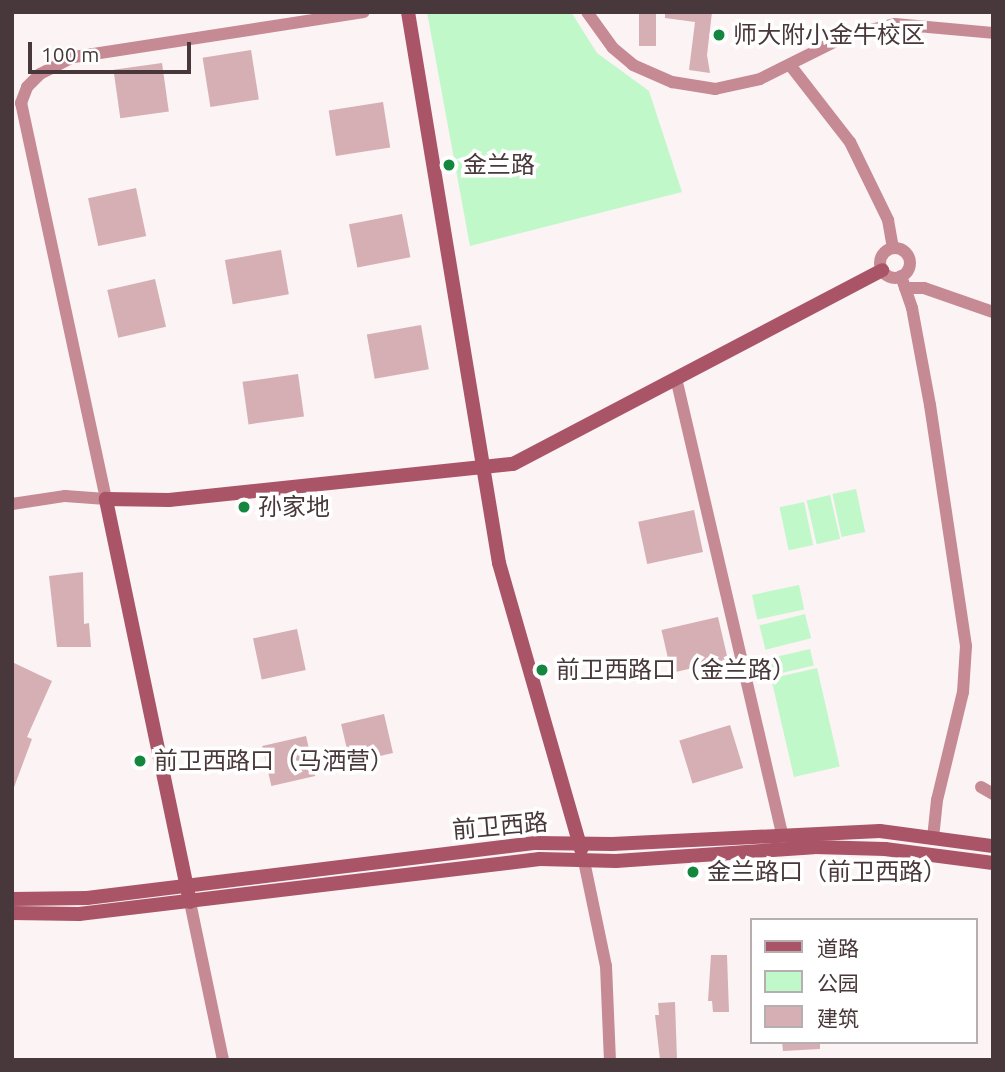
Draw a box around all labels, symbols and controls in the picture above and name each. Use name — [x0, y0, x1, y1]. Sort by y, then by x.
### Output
place label: 师大附小金牛校区 — [733, 21, 925, 49]
marker: 师大附小金牛校区 — [711, 27, 727, 43]
scale bar — [32, 28, 194, 72]
text: 100 m — [41, 42, 99, 66]
place label: 金兰路 — [463, 151, 535, 179]
marker: 金兰路 — [441, 157, 457, 173]
place label: 孙家地 — [258, 493, 330, 521]
marker: 孙家地 — [236, 499, 252, 515]
place label: 前卫西路口（金兰路） — [556, 656, 796, 684]
marker: 前卫西路口（金兰路） — [534, 662, 550, 678]
place label: 前卫西路口（马洒营） — [154, 747, 394, 775]
marker: 前卫西路口（马洒营） — [132, 753, 148, 769]
street label: 前卫西路 — [451, 807, 549, 845]
place label: 金兰路口（前卫西路） — [707, 858, 947, 886]
marker: 金兰路口（前卫西路） — [685, 864, 701, 880]
legend — [750, 918, 977, 1044]
text: 道路 — [817, 936, 859, 960]
text: 公园 — [817, 971, 859, 995]
text: 建筑 — [817, 1006, 859, 1030]

